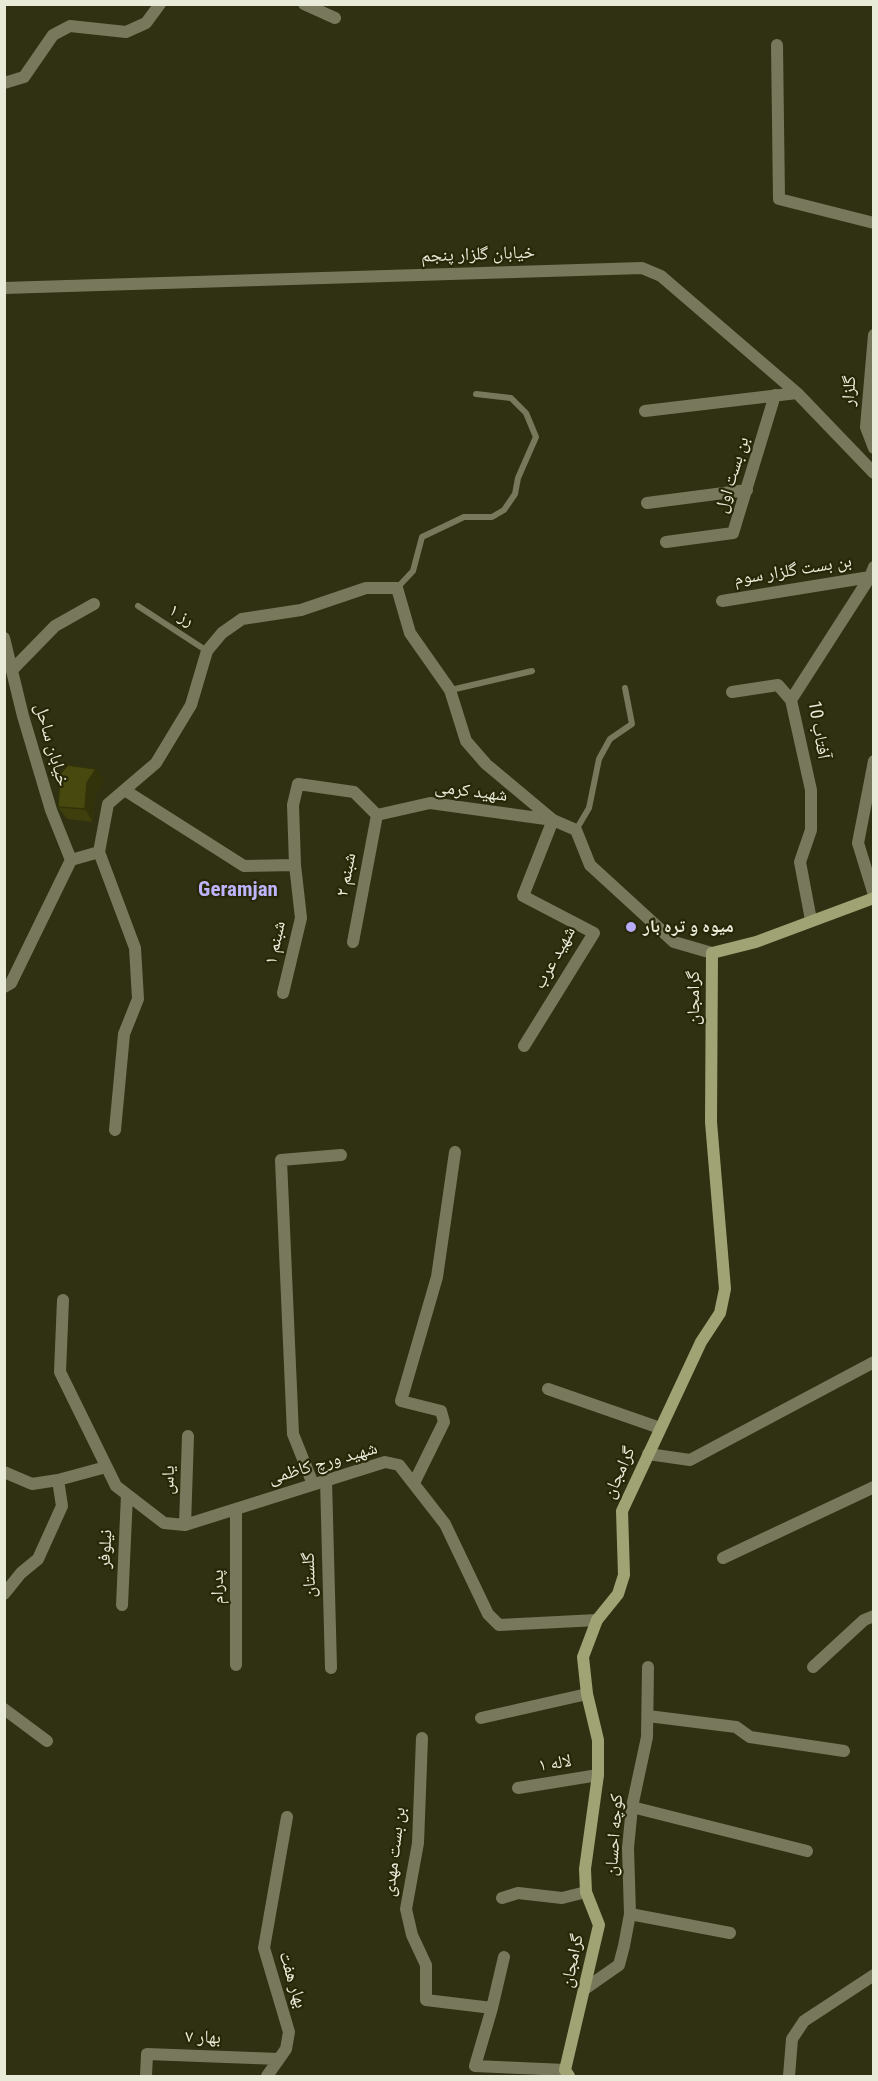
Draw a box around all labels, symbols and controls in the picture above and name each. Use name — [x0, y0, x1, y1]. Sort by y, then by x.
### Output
street label: خیابان گلزار پنجم — [421, 242, 535, 268]
street label: گلزار — [838, 375, 862, 407]
street label: بن بست اول — [711, 434, 755, 516]
street label: بن بست گلزار سوم — [733, 551, 853, 591]
street label: رز ۱ — [164, 600, 198, 632]
street label: آفتاب 10 — [802, 699, 834, 761]
street label: خیابان ساحل — [29, 701, 73, 789]
street label: شهید کرمی — [433, 777, 509, 807]
street label: شبنم ۲ — [332, 851, 362, 899]
district label: Geramjan — [198, 878, 278, 904]
place label: میوه و تره بار — [643, 916, 734, 938]
street label: شبنم ۱ — [261, 919, 291, 967]
marker: میوه و تره بار — [624, 920, 638, 934]
street label: شهید عرب — [529, 923, 581, 993]
street label: گرامجان — [683, 971, 705, 1025]
street label: شهید ورچ کاظمی — [266, 1438, 380, 1490]
street label: گرامجان — [599, 1444, 641, 1502]
street label: یاس — [158, 1465, 180, 1495]
street label: نیلوفر — [94, 1529, 118, 1569]
street label: گلستان — [298, 1552, 322, 1598]
street label: پدرام — [207, 1570, 229, 1604]
street label: لاله ۱ — [537, 1751, 573, 1777]
street label: کوچه احسان — [601, 1793, 629, 1877]
street label: بن بست مهدی — [379, 1806, 411, 1898]
street label: گرامجان — [557, 1932, 589, 1990]
street label: بهار هفت — [273, 1949, 311, 2011]
street label: بهار ۷ — [185, 2027, 221, 2049]

